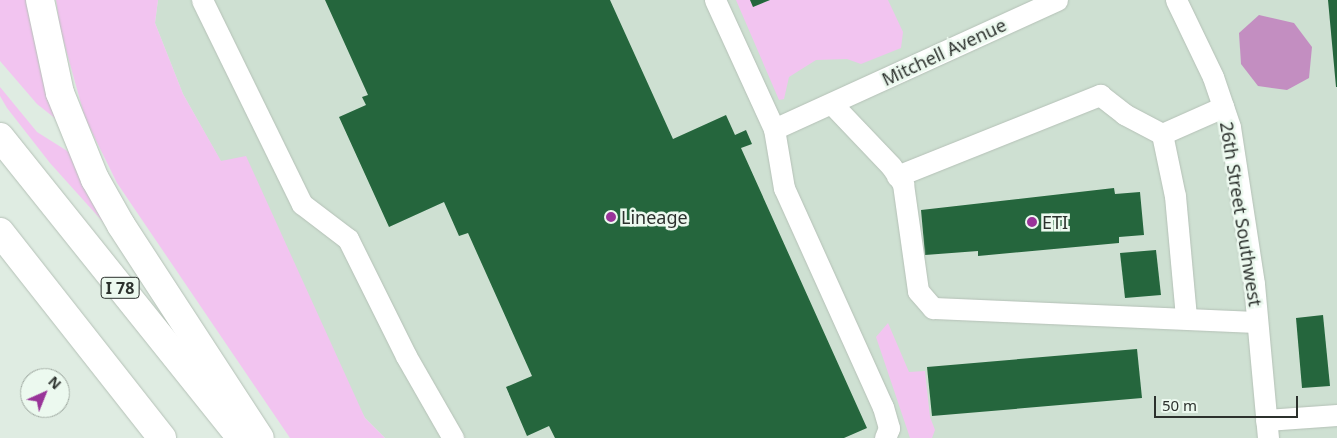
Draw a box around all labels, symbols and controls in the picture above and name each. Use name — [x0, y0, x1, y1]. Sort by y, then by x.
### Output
street label: Mitchell Avenue — [878, 14, 1010, 90]
street label: 26th Street Southwest — [1216, 120, 1266, 308]
place label: Lineage — [621, 206, 688, 228]
marker: Lineage — [605, 211, 617, 223]
place label: ETI — [1042, 211, 1068, 233]
marker: ETI — [1026, 216, 1038, 228]
road number: I 78 — [100, 274, 140, 302]
north arrow — [20, 368, 70, 418]
text: N — [44, 372, 66, 393]
scale bar — [1157, 386, 1301, 418]
text: 50 m — [1162, 395, 1197, 415]

